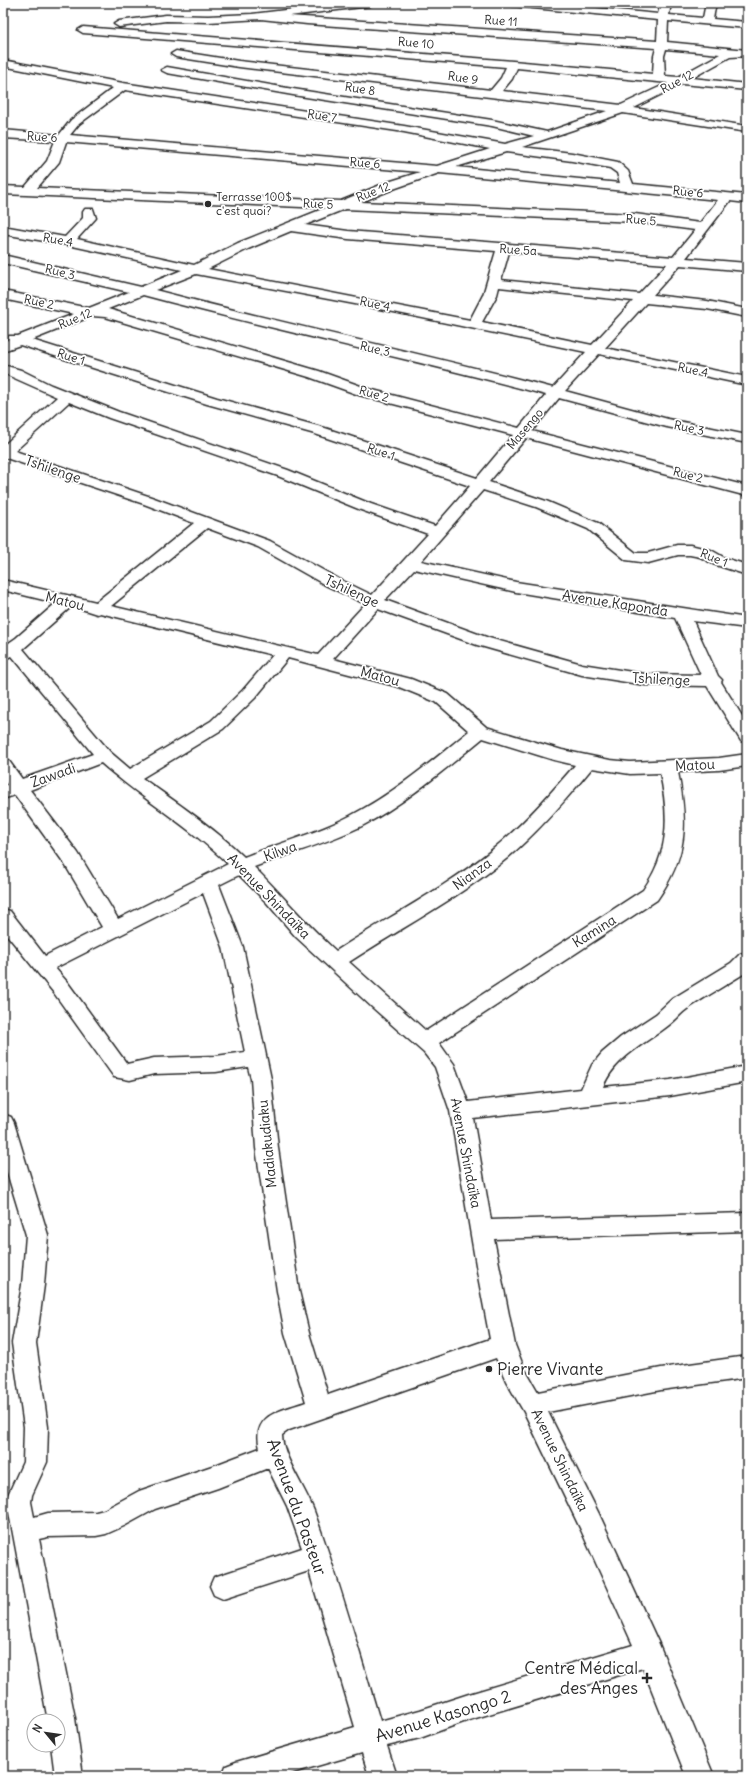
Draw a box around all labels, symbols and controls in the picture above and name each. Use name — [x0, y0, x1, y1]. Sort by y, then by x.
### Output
street label: Rue 11 — [484, 12, 518, 29]
street label: Rue 10 — [397, 33, 435, 52]
street label: Rue 12 — [658, 66, 696, 96]
street label: Rue 9 — [447, 68, 479, 87]
street label: Rue 8 — [344, 79, 377, 98]
street label: Rue 7 — [306, 106, 338, 125]
street label: Rue 6 — [26, 128, 58, 145]
street label: Rue 6 — [349, 154, 381, 171]
street label: Rue 12 — [354, 178, 392, 205]
street label: Rue 6 — [672, 182, 704, 201]
place label: Terrasse 100$ c'est quoi? — [216, 189, 292, 218]
street label: Rue 5 — [302, 195, 334, 212]
marker: Terrasse 100$ c'est quoi? — [203, 199, 213, 209]
street label: Rue 5 — [625, 211, 657, 228]
street label: Rue 4 — [42, 229, 75, 250]
street label: Rue 5a — [499, 241, 537, 258]
street label: Rue 3 — [43, 261, 77, 283]
street label: Rue 2 — [23, 291, 56, 312]
street label: Rue 4 — [358, 293, 392, 314]
street label: Rue 12 — [56, 305, 94, 332]
street label: Rue 3 — [358, 338, 392, 359]
street label: Rue 1 — [55, 345, 87, 368]
street label: Rue 4 — [676, 359, 710, 380]
street label: Rue 2 — [357, 382, 391, 405]
street label: Masengo — [503, 405, 546, 452]
street label: Rue 3 — [673, 417, 706, 438]
street label: Rue 1 — [365, 440, 397, 463]
street label: Tshilenge — [23, 451, 83, 487]
street label: Rue 2 — [671, 463, 705, 486]
street label: Rue 1 — [698, 545, 730, 570]
street label: Tshilenge — [322, 571, 382, 611]
street label: Avenue Kaponda — [561, 586, 669, 620]
street label: Matou — [43, 587, 87, 615]
street label: Matou — [358, 662, 402, 690]
street label: Tshilenge — [632, 668, 690, 690]
street label: Matou — [675, 755, 715, 775]
street label: Zawadi — [28, 759, 78, 791]
street label: Kilwa — [261, 837, 299, 865]
street label: Avenue Shindaïka — [224, 850, 314, 942]
street label: Nianza — [449, 854, 495, 894]
street label: Kamina — [569, 911, 619, 951]
street label: Avenue Shindaïka — [447, 1096, 485, 1210]
street label: Madiakudiaku — [253, 1099, 281, 1189]
place label: Pierre Vivante — [497, 1358, 603, 1380]
marker: Pierre Vivante — [484, 1364, 494, 1374]
street label: Avenue Shindaïka — [527, 1406, 593, 1514]
street label: Avenue du Pasteur — [262, 1436, 332, 1578]
place label: Centre Médical des Anges — [524, 1657, 638, 1699]
marker: Centre Médical des Anges — [641, 1672, 653, 1684]
street label: Avenue Kasongo 2 — [373, 1685, 513, 1747]
north arrow — [26, 1713, 66, 1753]
text: N — [29, 1721, 45, 1735]

